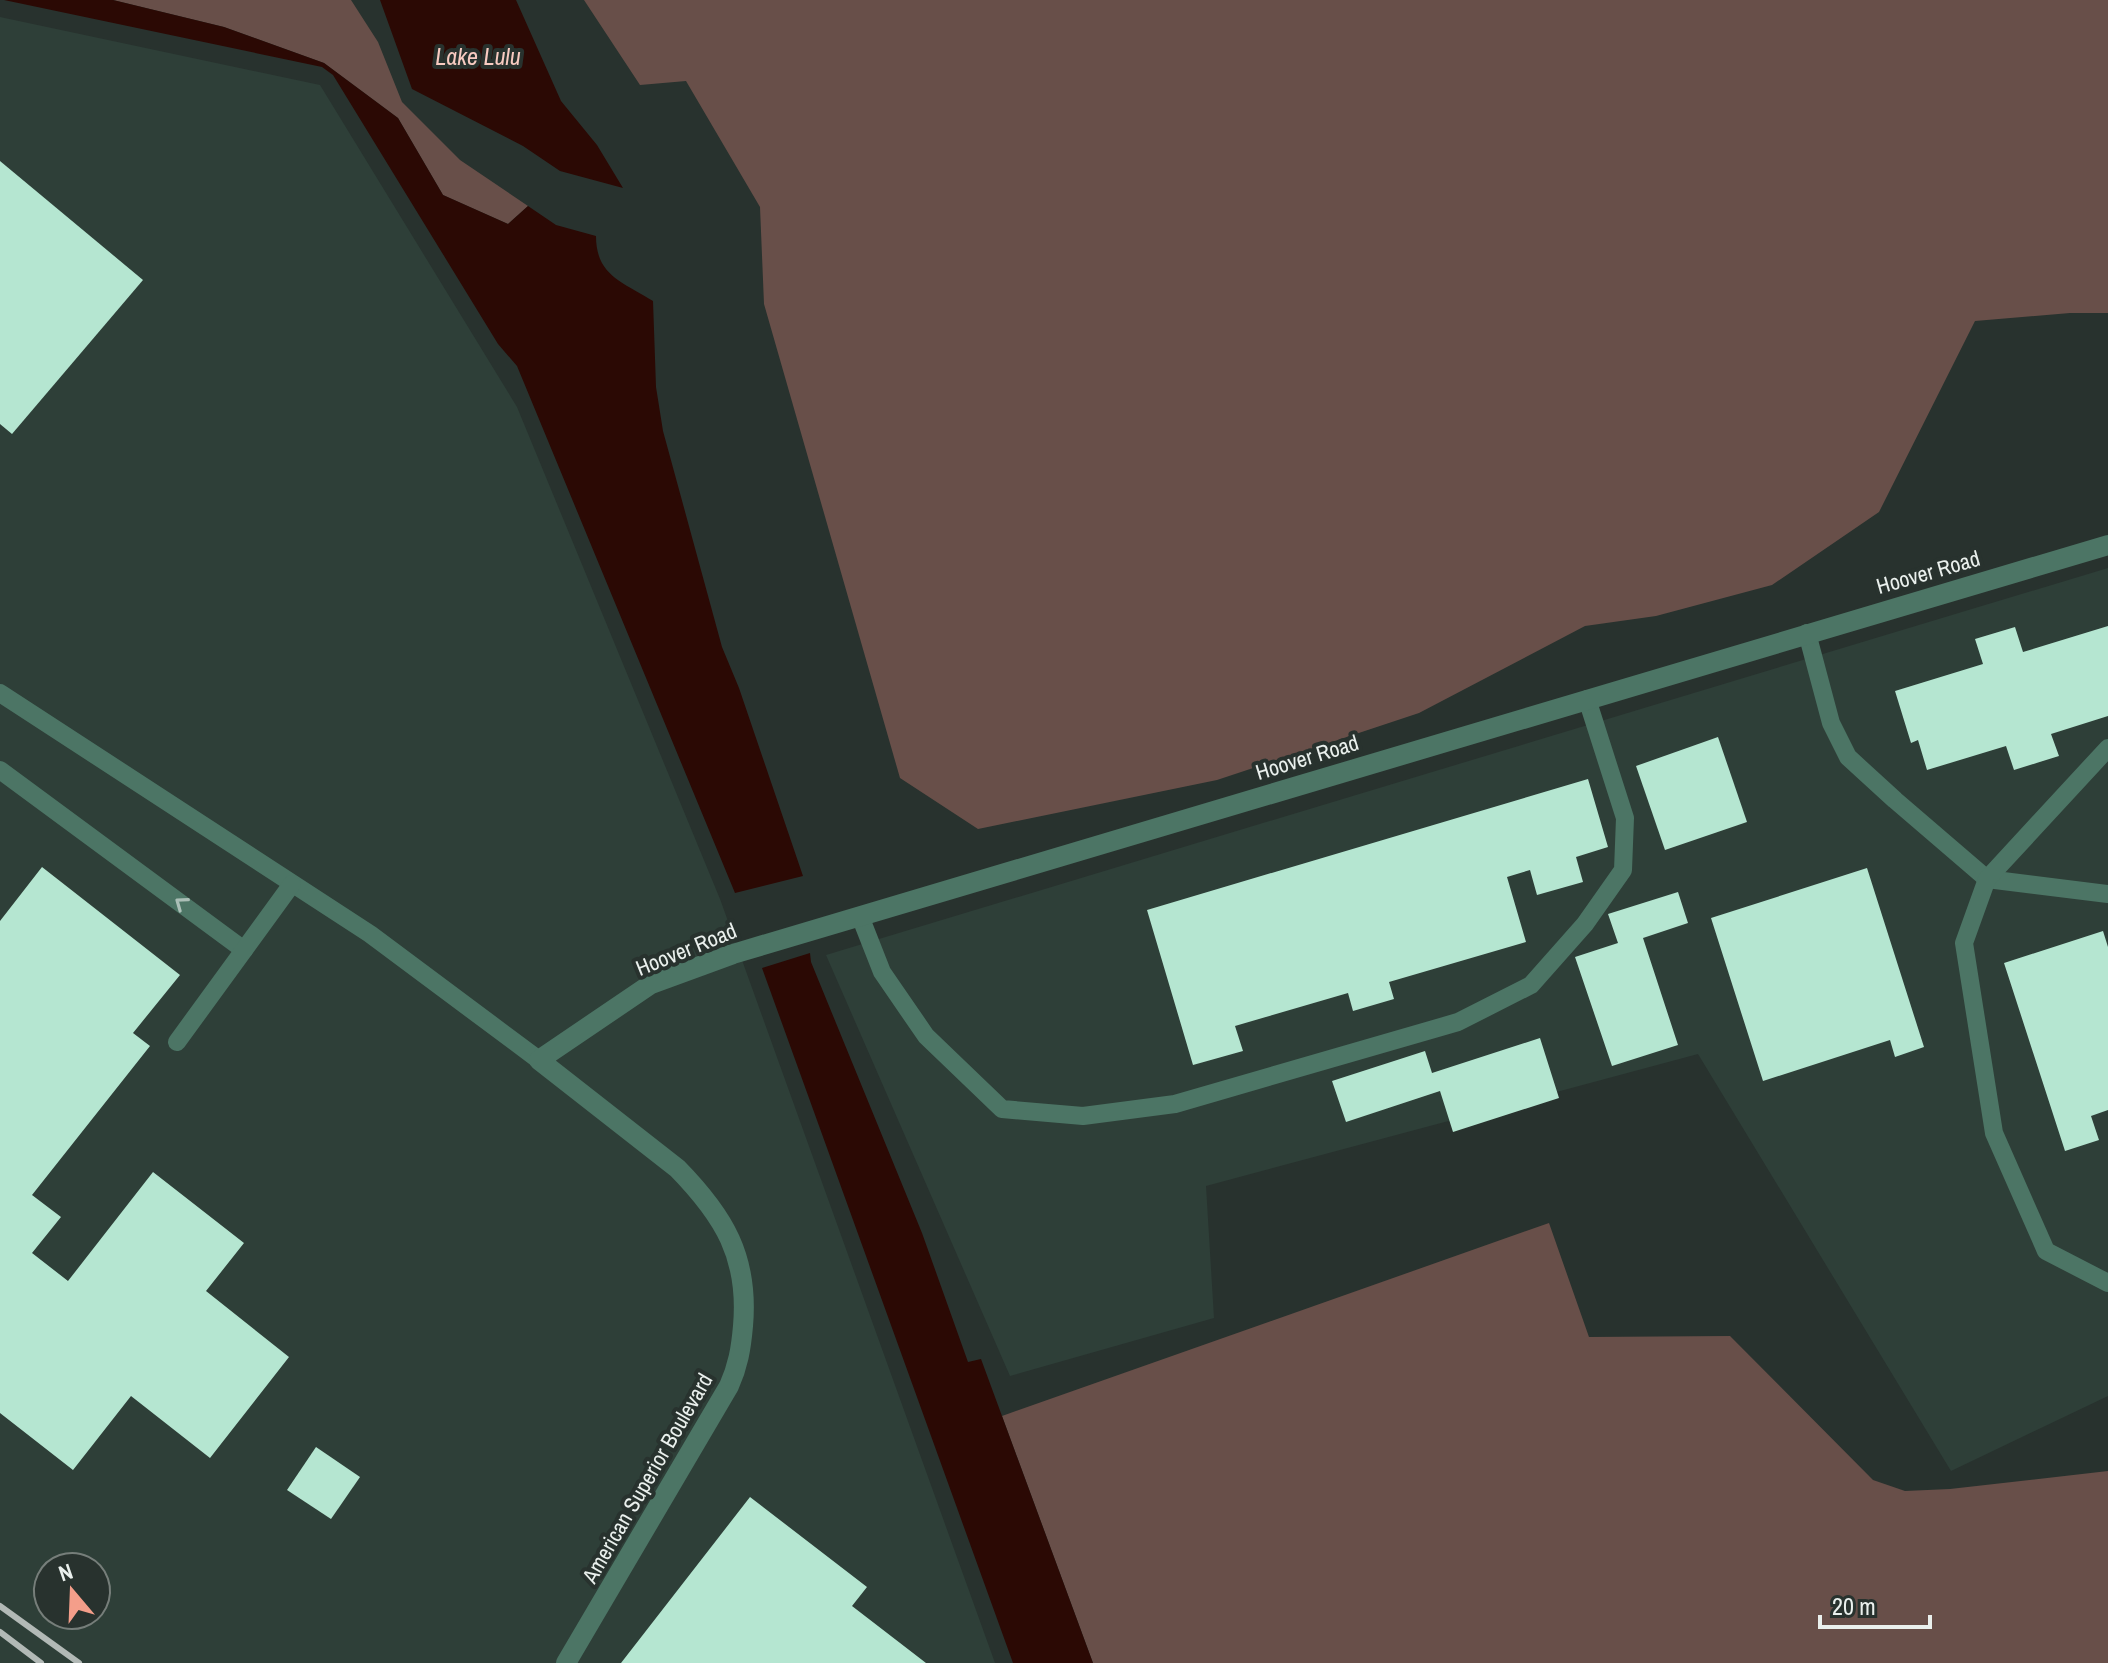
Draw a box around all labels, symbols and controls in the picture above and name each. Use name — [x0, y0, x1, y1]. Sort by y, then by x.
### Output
water label: Lake Lulu — [435, 40, 521, 72]
street label: Hoover Road — [1873, 543, 1983, 601]
street label: Hoover Road — [1252, 727, 1362, 787]
one-way arrow — [175, 899, 190, 913]
street label: Hoover Road — [631, 915, 741, 983]
street label: American Superior Boulevard — [574, 1368, 719, 1589]
north arrow — [32, 1551, 112, 1631]
text: N — [54, 1556, 77, 1588]
scale bar — [1820, 1579, 1930, 1629]
text: 20 m — [1832, 1590, 1876, 1622]

